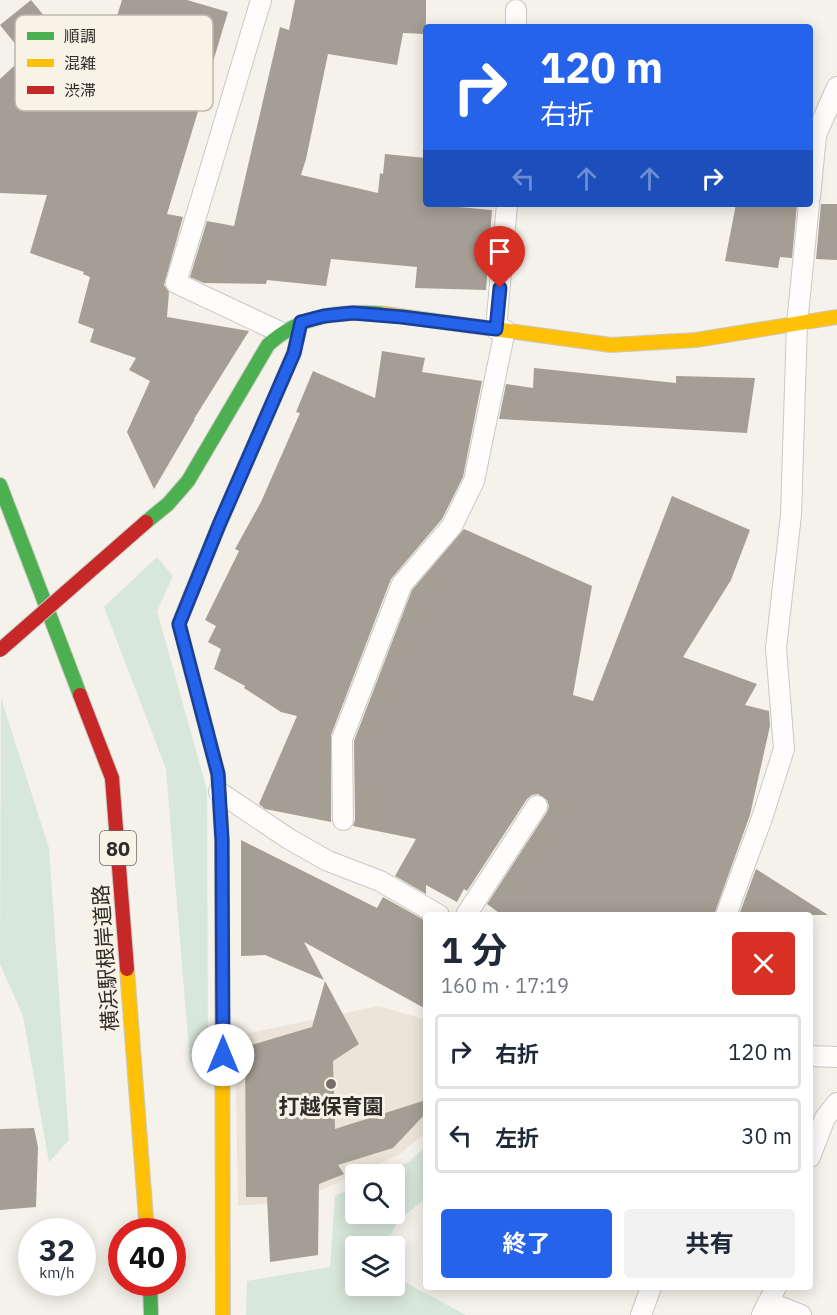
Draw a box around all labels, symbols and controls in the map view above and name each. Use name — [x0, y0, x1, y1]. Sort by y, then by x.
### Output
legend — [15, 15, 213, 111]
text: 順調 — [64, 26, 96, 46]
text: 120 m — [540, 40, 663, 95]
icon: right — [441, 48, 519, 126]
text: 混雑 — [64, 53, 96, 73]
text: 渋滞 — [64, 80, 96, 100]
text: 右折 — [540, 96, 594, 131]
icon: left — [507, 162, 540, 195]
icon: ahead — [570, 162, 603, 195]
icon: ahead — [633, 162, 666, 195]
icon: right — [696, 162, 729, 195]
pin — [474, 226, 525, 288]
icon: arrive — [483, 235, 516, 268]
road number: 80 — [100, 831, 136, 865]
street label: 横浜駅根岸道路 — [86, 884, 124, 1032]
text: 1 分 — [441, 926, 507, 973]
button: close — [732, 932, 795, 995]
text: 160 m · 17:19 — [441, 972, 569, 999]
position arrow — [191, 1023, 255, 1087]
icon: right — [444, 1035, 477, 1068]
text: 120 m — [728, 1037, 792, 1066]
text: 右折 — [495, 1039, 539, 1068]
marker: 打越保育園 — [324, 1077, 338, 1091]
place label: 打越保育園 — [279, 1092, 384, 1120]
icon: left — [444, 1119, 477, 1152]
text: 30 m — [741, 1121, 792, 1150]
text: 左折 — [495, 1123, 539, 1152]
map controls — [345, 1164, 405, 1296]
button: search — [345, 1164, 405, 1224]
button: 終了 — [441, 1209, 612, 1278]
button: 共有 — [624, 1209, 795, 1278]
speed limit sign: 40 — [108, 1218, 186, 1296]
text: 32 — [39, 1230, 75, 1269]
button: layers — [345, 1236, 405, 1296]
text: km/h — [39, 1263, 75, 1282]

